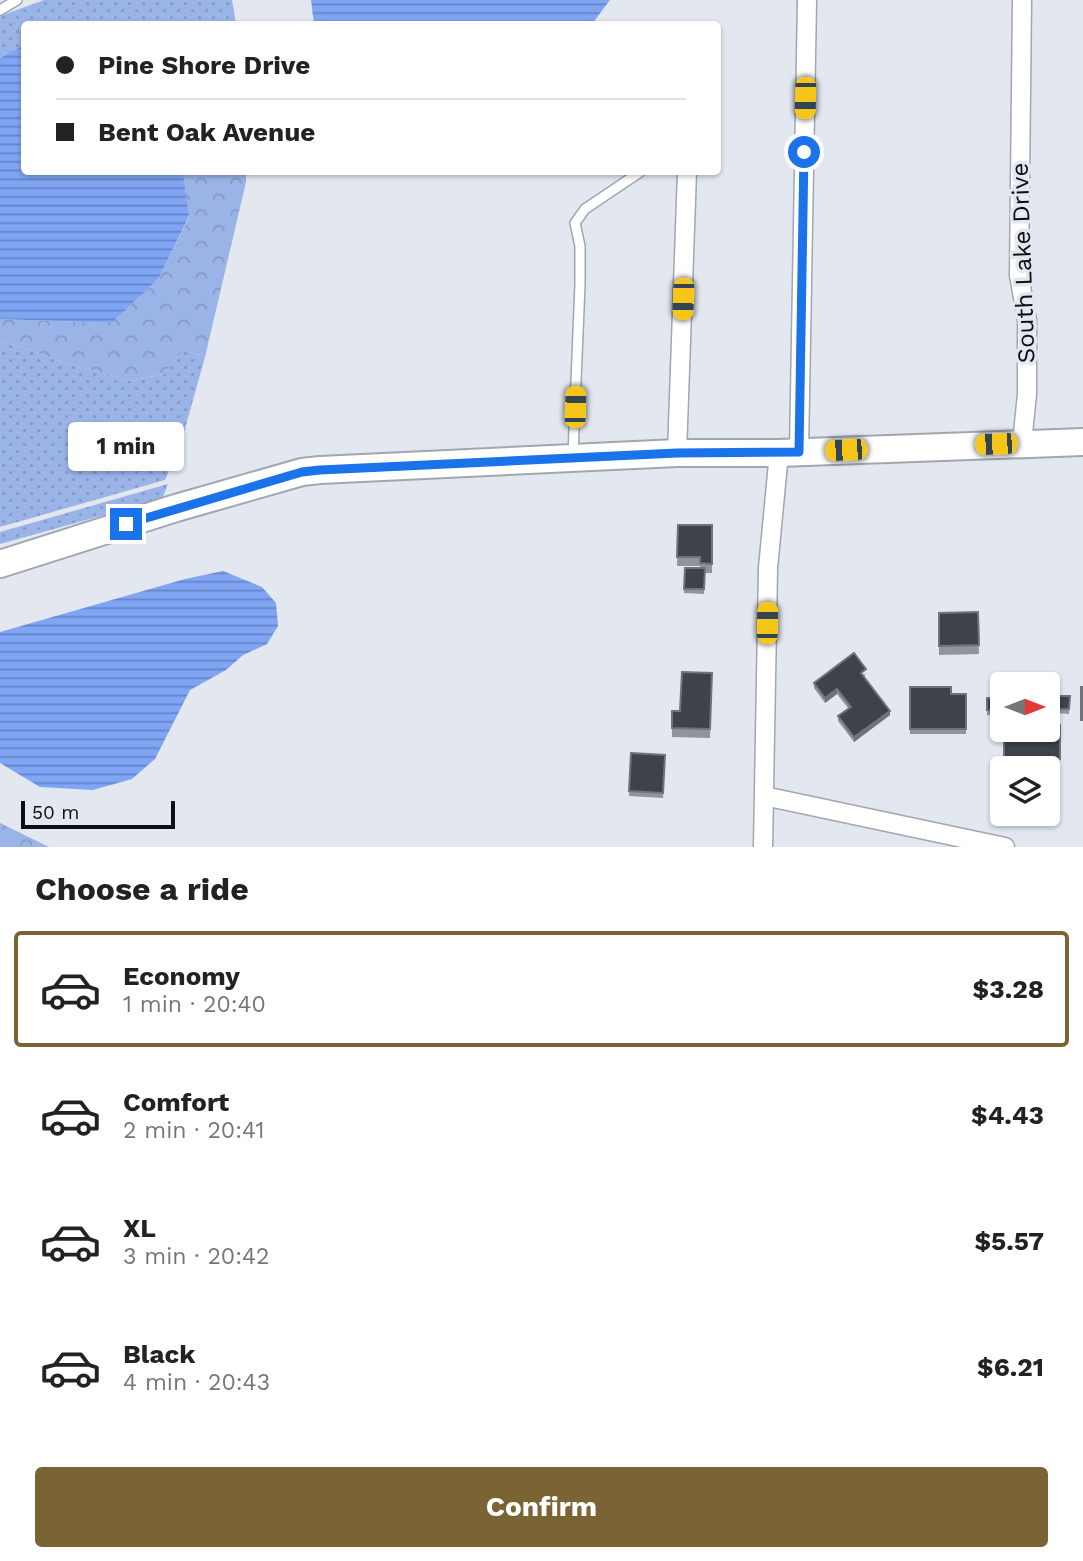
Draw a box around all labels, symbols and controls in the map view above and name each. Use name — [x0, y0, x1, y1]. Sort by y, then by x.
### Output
text: Pine Shore Drive — [98, 50, 310, 80]
car — [795, 77, 816, 119]
text: Bent Oak Avenue — [98, 117, 315, 147]
route start — [788, 136, 820, 168]
street label: South Lake Drive — [1006, 162, 1040, 364]
car — [672, 278, 695, 320]
car — [564, 386, 587, 428]
callout: 1 min — [68, 422, 184, 472]
text: 1 min — [96, 433, 156, 460]
car — [975, 433, 1018, 455]
car — [825, 439, 868, 461]
route end — [110, 508, 142, 540]
car — [757, 602, 778, 644]
north arrow — [990, 672, 1060, 742]
map controls — [990, 672, 1060, 826]
button: layers — [990, 756, 1060, 826]
scale bar — [21, 798, 175, 830]
text: 50 m — [32, 801, 79, 824]
text: Choose a ride — [35, 870, 249, 908]
icon: car — [39, 958, 102, 1021]
text: Economy — [123, 961, 240, 991]
text: $3.28 — [973, 974, 1044, 1004]
text: 1 min · 20:40 — [123, 991, 266, 1018]
icon: car — [39, 1084, 102, 1147]
text: Comfort — [123, 1087, 229, 1117]
text: $4.43 — [971, 1100, 1044, 1130]
text: 2 min · 20:41 — [123, 1117, 265, 1144]
icon: car — [39, 1210, 102, 1273]
text: XL — [123, 1213, 156, 1243]
text: $5.57 — [974, 1226, 1044, 1256]
text: 3 min · 20:42 — [123, 1243, 269, 1270]
icon: car — [39, 1336, 102, 1399]
text: Black — [123, 1339, 195, 1369]
text: $6.21 — [977, 1352, 1044, 1382]
text: 4 min · 20:43 — [123, 1369, 270, 1396]
button: Confirm — [35, 1467, 1048, 1547]

